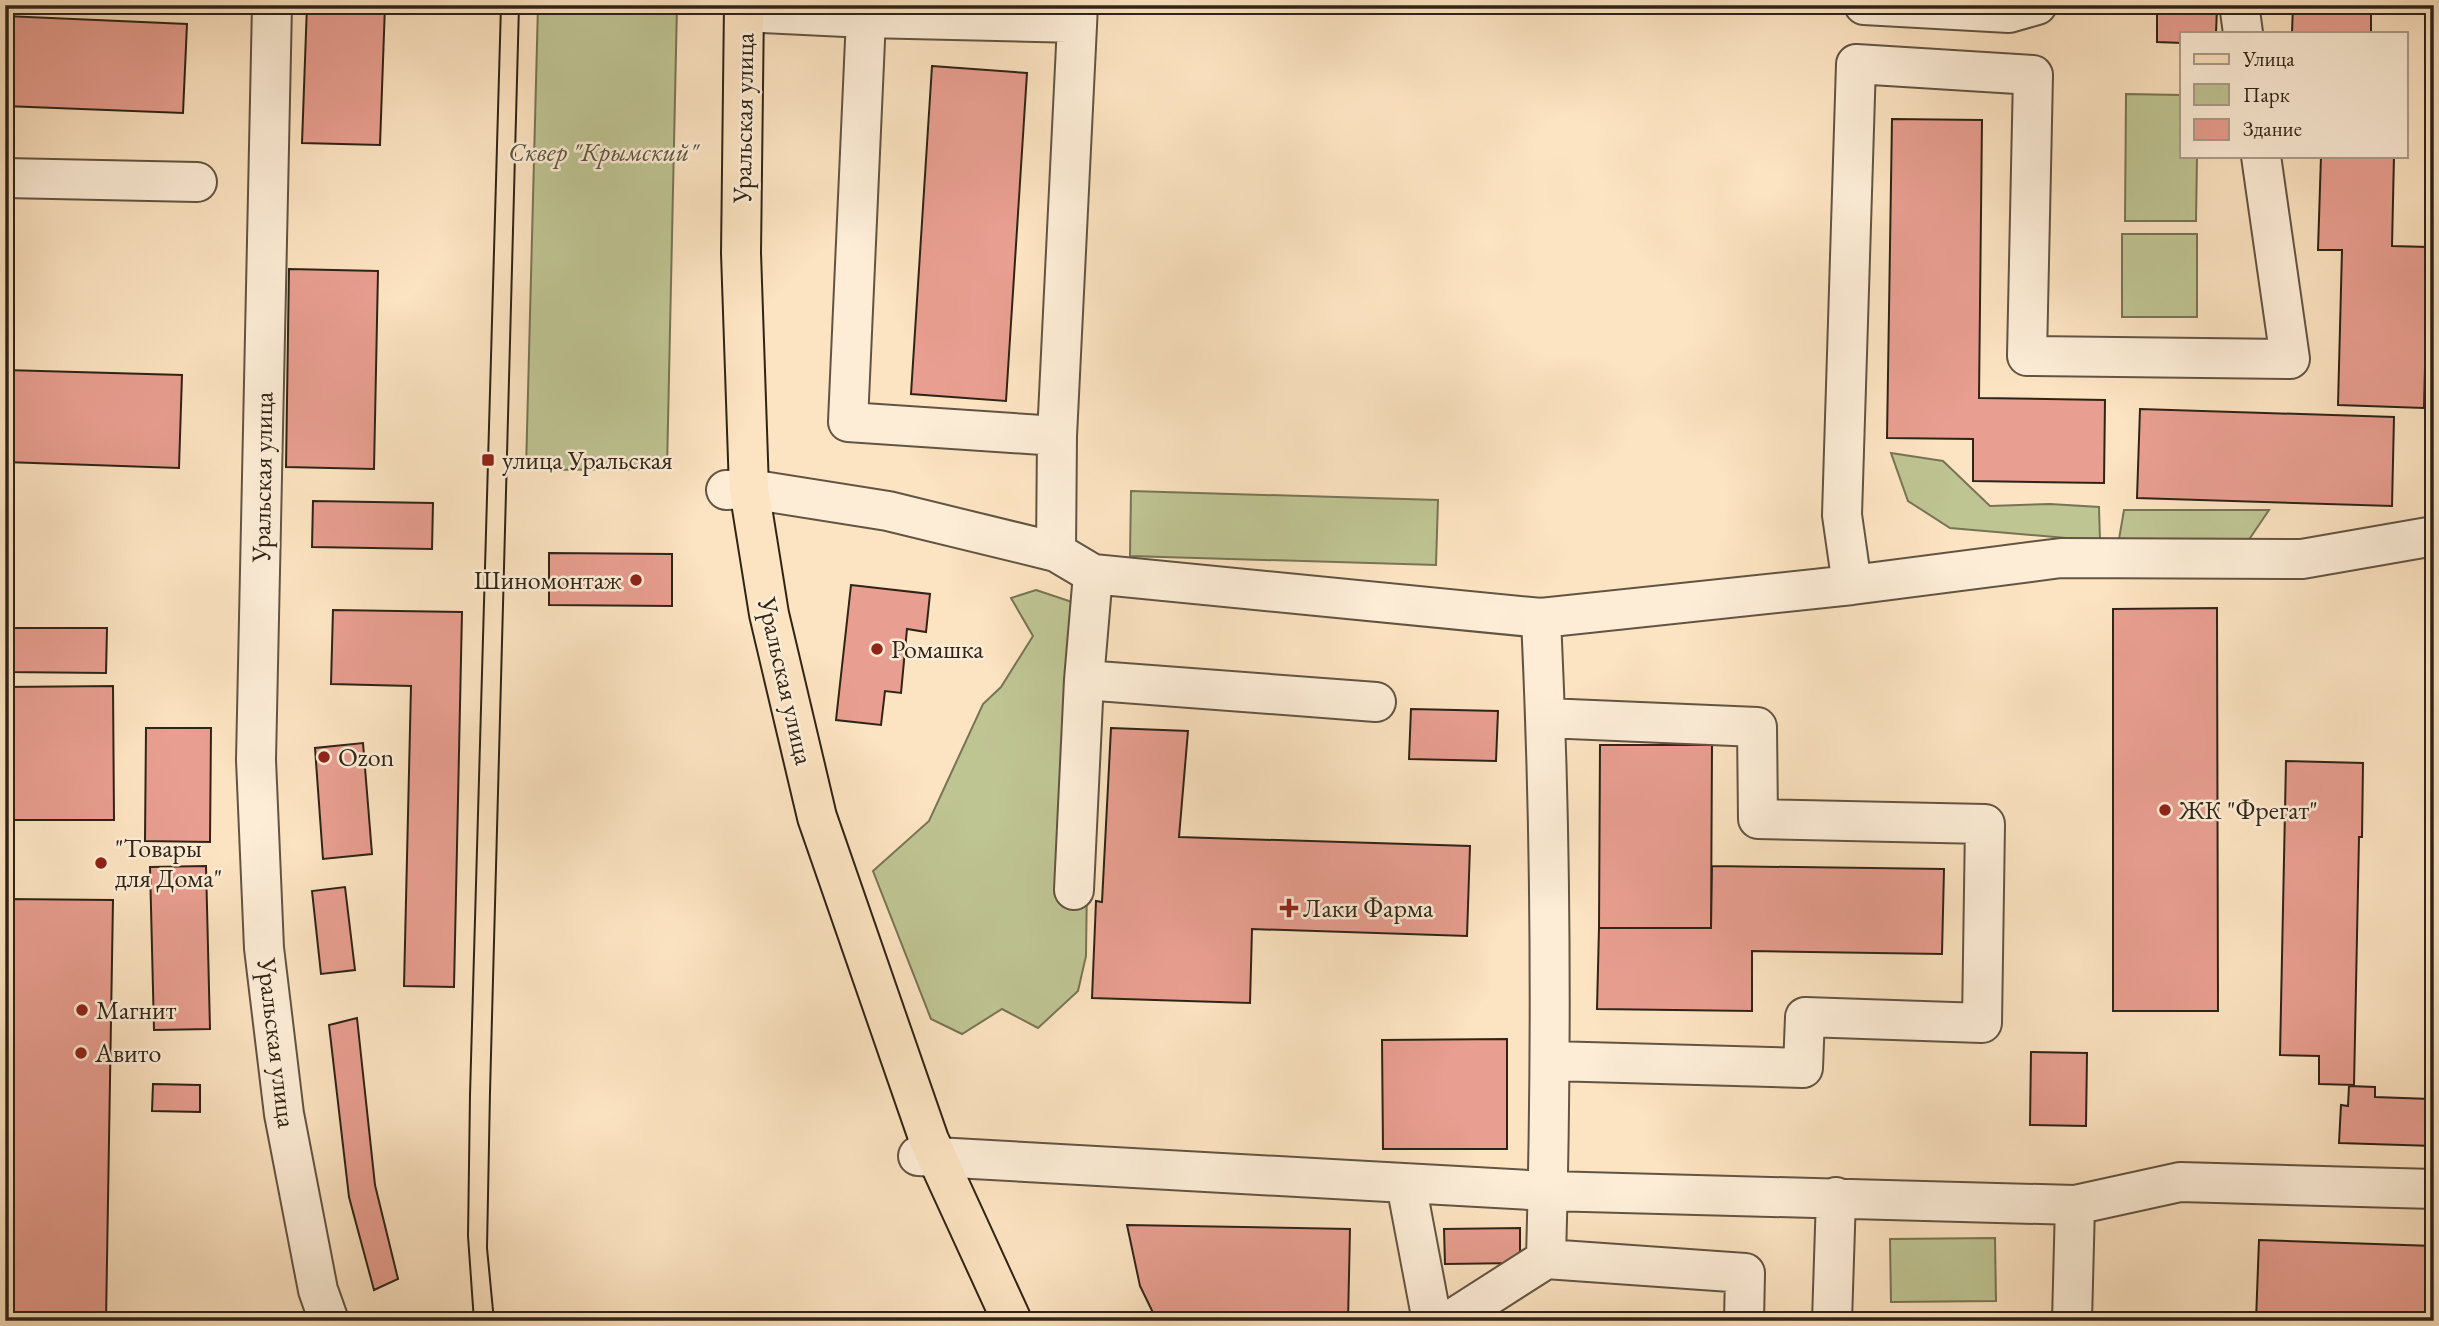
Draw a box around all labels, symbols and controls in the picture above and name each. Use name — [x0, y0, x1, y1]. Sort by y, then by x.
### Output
street label: Уральская улица — [724, 32, 761, 205]
legend — [2180, 32, 2408, 158]
text: Улица — [2242, 45, 2295, 72]
text: Парк — [2243, 81, 2290, 108]
text: Здание — [2243, 115, 2302, 142]
park label: Сквер "Крымский" — [508, 135, 700, 169]
street label: Уральская улица — [243, 391, 280, 564]
place label: улица Уральская — [502, 443, 673, 477]
marker: улица Уральская — [480, 452, 496, 468]
place label: Шиномонтаж — [474, 563, 622, 597]
marker: Шиномонтаж — [628, 572, 644, 588]
street label: Уральская улица — [750, 593, 822, 769]
place label: Ромашка — [891, 632, 984, 666]
marker: Ромашка — [869, 641, 885, 657]
place label: Ozon — [338, 740, 395, 774]
marker: Ozon — [316, 749, 332, 765]
place label: ЖК "Фрегат" — [2178, 793, 2318, 827]
marker: ЖК "Фрегат" — [2157, 802, 2173, 818]
place label: "Товары для Дома" — [115, 831, 222, 895]
marker: "Товары для Дома" — [93, 855, 109, 871]
place label: Лаки Фарма — [1303, 891, 1434, 925]
marker: Лаки Фарма — [1281, 900, 1297, 916]
street label: Уральская улица — [250, 955, 304, 1130]
place label: Магнит — [96, 993, 177, 1027]
marker: Магнит — [74, 1002, 90, 1018]
place label: Авито — [94, 1036, 161, 1070]
marker: Авито — [73, 1045, 89, 1061]

